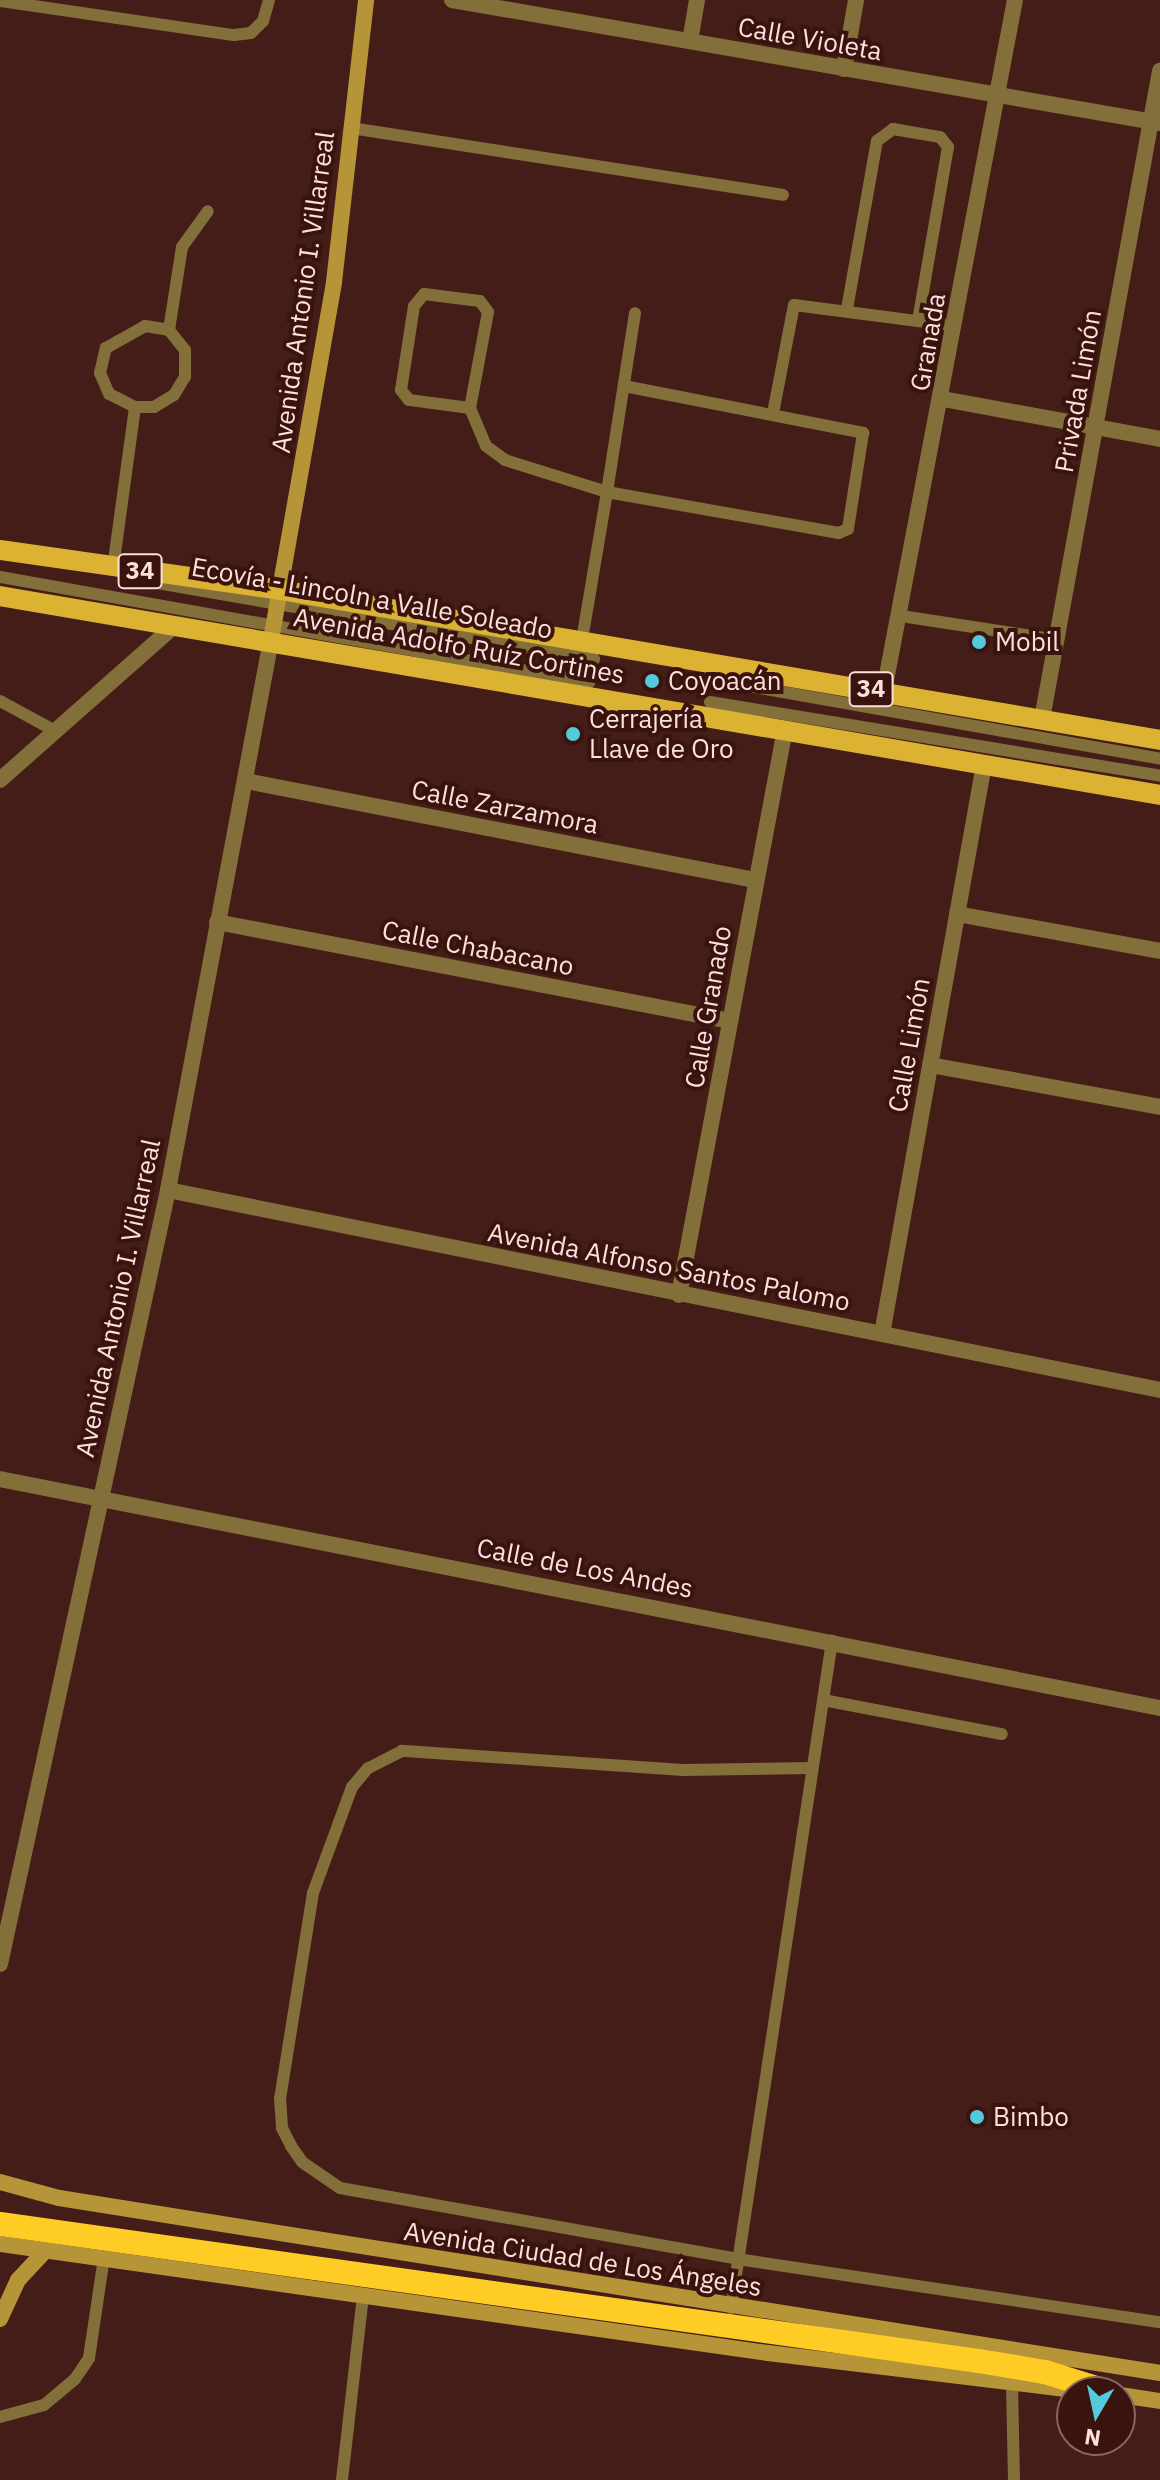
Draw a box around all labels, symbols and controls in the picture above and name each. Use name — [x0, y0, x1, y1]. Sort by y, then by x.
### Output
street label: Calle Violeta — [736, 11, 884, 67]
street label: Avenida Antonio I. Villarreal — [265, 129, 341, 455]
street label: Granada — [904, 291, 952, 393]
street label: Privada Limón — [1048, 307, 1108, 475]
road number: 34 — [116, 551, 164, 591]
street label: Ecovía - Lincoln a Valle Soleado — [189, 551, 555, 645]
street label: Avenida Adolfo Ruíz Cortines — [291, 602, 627, 690]
place label: Mobil — [995, 626, 1059, 658]
marker: Mobil — [970, 633, 988, 651]
place label: Coyoacán — [668, 665, 782, 697]
road number: 34 — [847, 669, 895, 709]
marker: Coyoacán — [643, 672, 661, 690]
place label: Cerrajería Llave de Oro — [589, 703, 734, 764]
marker: Cerrajería Llave de Oro — [564, 725, 582, 743]
street label: Calle Zarzamora — [409, 774, 601, 840]
street label: Calle Chabacano — [380, 914, 576, 982]
street label: Calle Granado — [678, 923, 738, 1091]
street label: Calle Limón — [882, 975, 936, 1115]
street label: Avenida Antonio I. Villarreal — [69, 1136, 167, 1460]
street label: Avenida Alfonso Santos Palomo — [485, 1217, 853, 1317]
street label: Calle de Los Andes — [474, 1532, 696, 1604]
place label: Bimbo — [993, 2101, 1069, 2133]
marker: Bimbo — [968, 2108, 986, 2126]
street label: Avenida Ciudad de Los Ángeles — [402, 2215, 764, 2303]
north arrow — [1056, 2376, 1136, 2456]
text: N — [1082, 2423, 1103, 2454]

